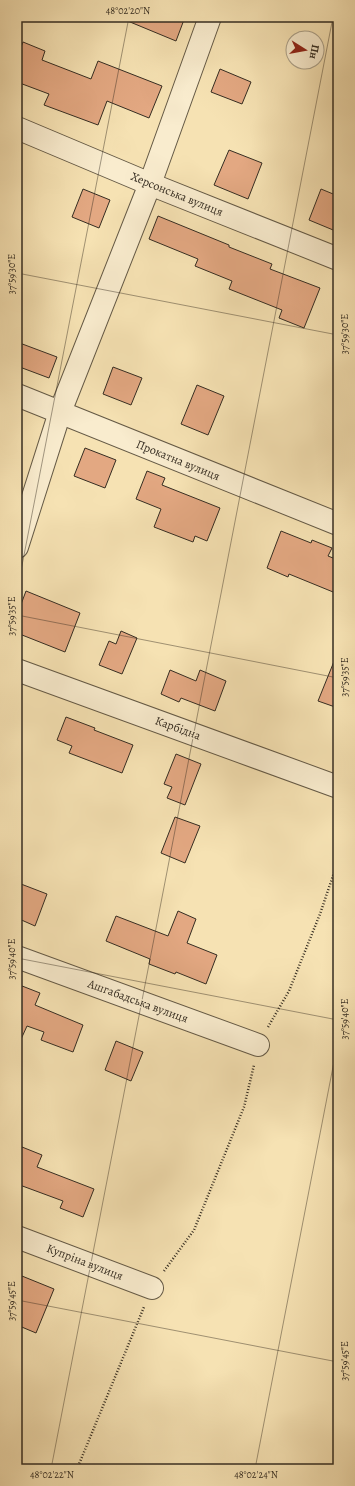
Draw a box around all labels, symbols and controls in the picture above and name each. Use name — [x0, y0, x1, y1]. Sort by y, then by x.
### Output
text: 48°02'20"N — [106, 4, 150, 17]
north arrow — [285, 30, 325, 70]
text: Пн — [305, 43, 323, 61]
street label: Херсонська вулиця — [128, 168, 226, 220]
text: 37°59'30"E — [5, 254, 18, 294]
text: 37°59'30"E — [338, 314, 351, 354]
street label: Прокатна вулиця — [134, 436, 223, 484]
text: 37°59'35"E — [5, 596, 18, 636]
text: 37°59'35"E — [338, 657, 351, 697]
street label: Карбідна — [153, 712, 203, 744]
text: 37°59'40"E — [5, 939, 18, 979]
street label: Ашгабадська вулиця — [85, 975, 191, 1027]
text: 37°59'40"E — [338, 999, 351, 1039]
street label: Купріна вулиця — [44, 1240, 126, 1284]
text: 37°59'45"E — [5, 1281, 18, 1321]
text: 37°59'45"E — [338, 1341, 351, 1381]
text: 48°02'22"N — [30, 1468, 74, 1481]
text: 48°02'24"N — [234, 1468, 278, 1481]

